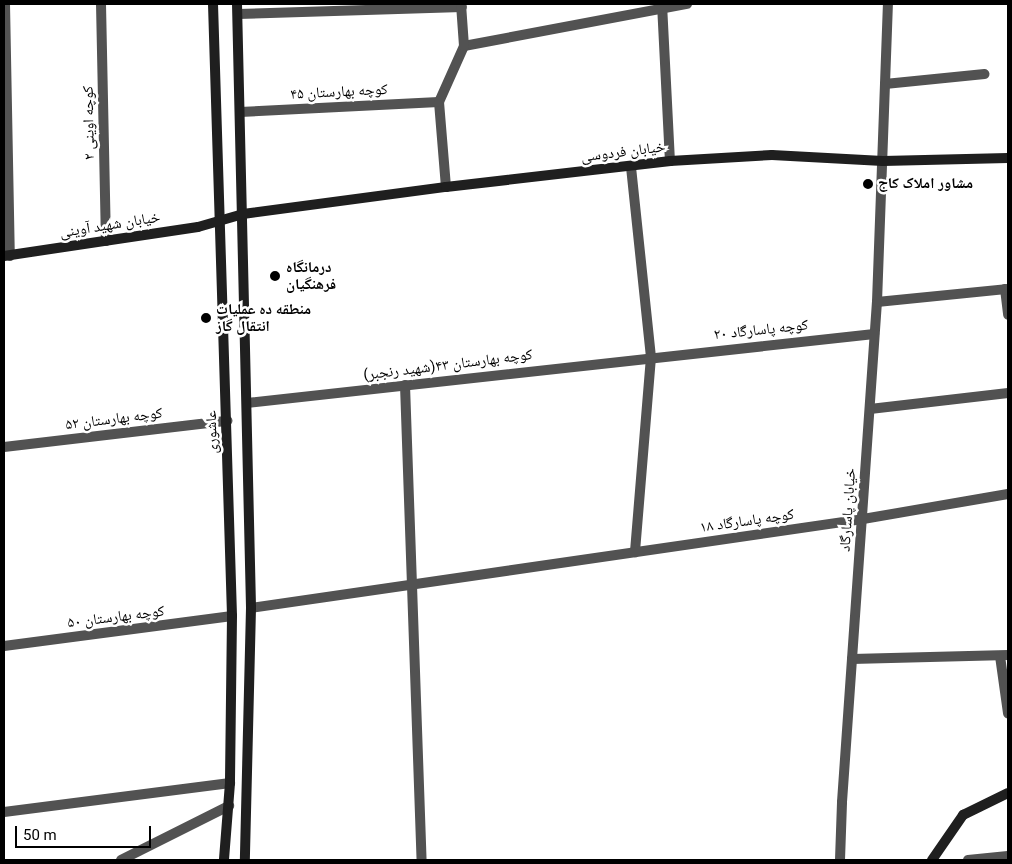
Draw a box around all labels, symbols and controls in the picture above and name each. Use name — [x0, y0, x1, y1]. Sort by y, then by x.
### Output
street label: کوچه بهارستان ۴۵ — [290, 80, 388, 104]
street label: کوچه اوینی ۲ — [79, 86, 99, 160]
street label: خیابان فردوسی — [580, 138, 666, 166]
place label: مشاور املاک کاج — [878, 175, 973, 193]
marker: مشاور املاک کاج — [862, 178, 874, 190]
street label: خیابان شهید آوینی — [59, 208, 161, 242]
place label: درمانگاه فرهنگیان — [286, 258, 336, 293]
marker: درمانگاه فرهنگیان — [268, 269, 282, 283]
place label: منطقه ده عملیات انتقال گاز — [216, 300, 311, 335]
marker: منطقه ده عملیات انتقال گاز — [200, 312, 212, 324]
street label: کوچه پاسارگاد ۲۰ — [713, 316, 809, 344]
street label: کوچه بهارستان ۴۳(شهید رنجبر) — [362, 346, 534, 384]
street label: کوچه بهارستان ۵۲ — [64, 404, 164, 434]
street label: عاشوری — [202, 410, 222, 454]
street label: خیابان پاسارگاد — [836, 468, 860, 552]
street label: کوچه پاسارگاد ۱۸ — [699, 505, 795, 537]
street label: کوچه بهارستان ۵۰ — [66, 602, 166, 632]
scale bar — [18, 816, 154, 848]
text: 50 m — [23, 826, 57, 844]

